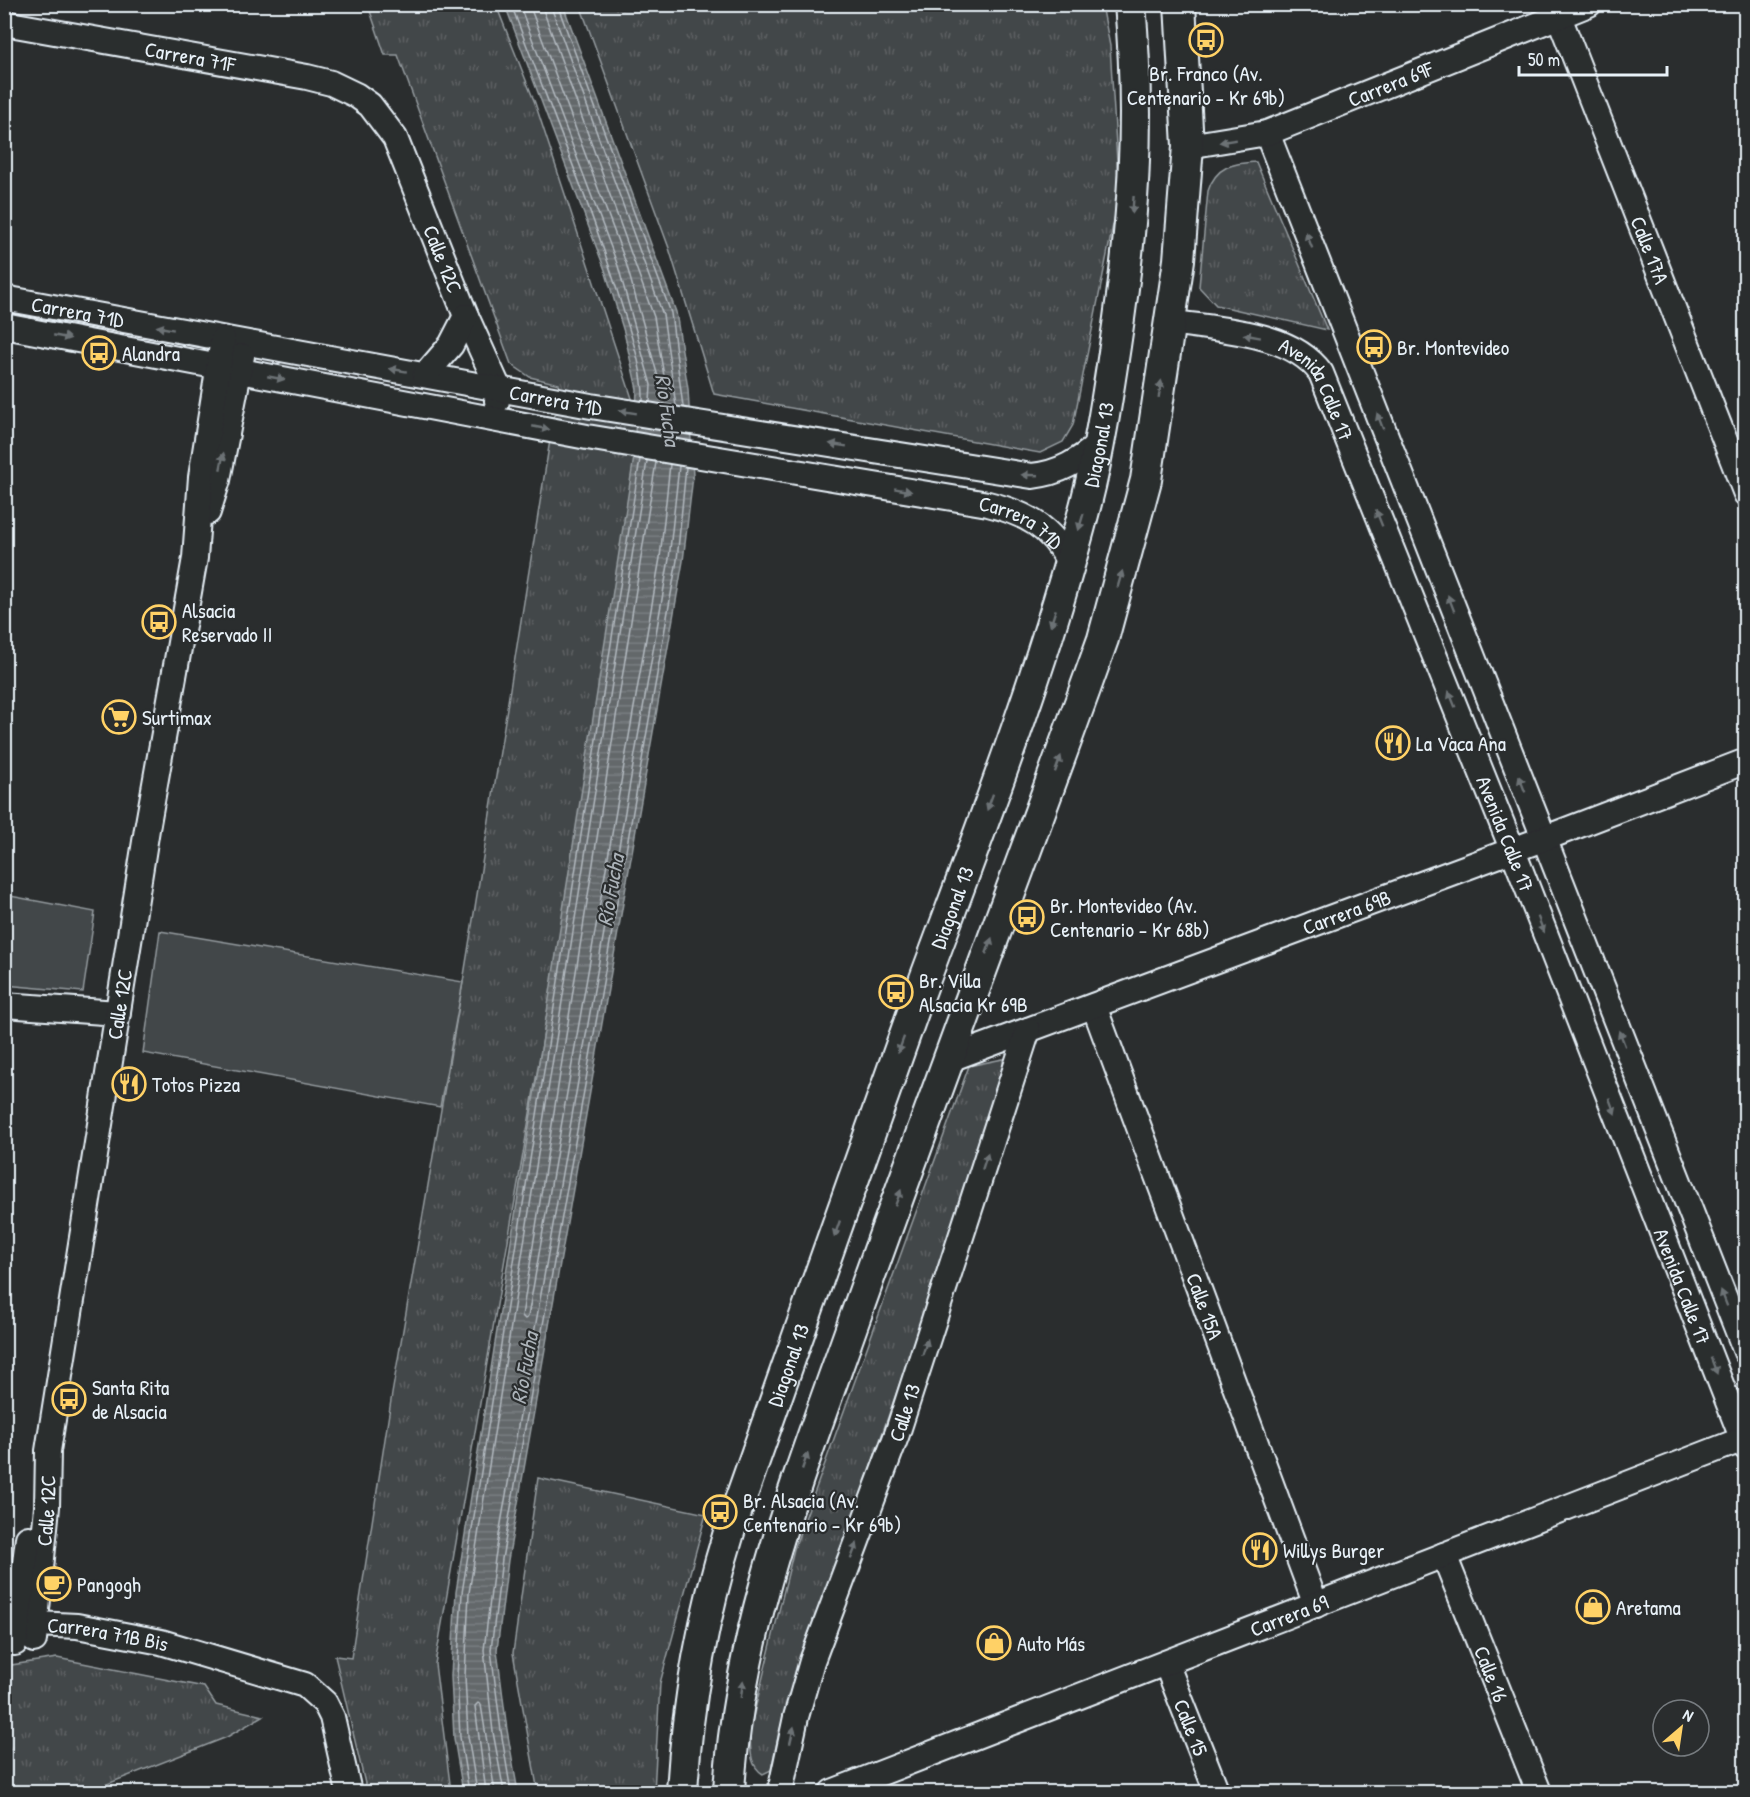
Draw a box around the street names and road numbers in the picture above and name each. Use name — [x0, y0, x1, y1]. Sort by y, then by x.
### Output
street label: Carrera 71F — [143, 34, 239, 79]
street label: Carrera 69F — [1343, 53, 1438, 114]
street label: Calle 17A — [1624, 212, 1677, 288]
street label: Calle 12C — [417, 221, 470, 297]
street label: Carrera 71D — [29, 289, 126, 334]
street label: Avenida Calle 17 — [1275, 330, 1361, 445]
street label: Carrera 71D — [507, 377, 604, 422]
street label: Diagonal 13 — [1076, 400, 1121, 490]
street label: Carrera 71D — [977, 488, 1071, 555]
street label: Avenida Calle 17 — [1470, 771, 1542, 896]
street label: Diagonal 13 — [923, 862, 980, 953]
street label: Carrera 69B — [1298, 882, 1395, 941]
street label: Calle 12C — [99, 967, 139, 1042]
street label: Avenida Calle 17 — [1647, 1224, 1719, 1349]
street label: Calle 15A — [1180, 1269, 1231, 1343]
street label: Diagonal 13 — [760, 1320, 816, 1410]
street label: Calle 13 — [881, 1380, 927, 1446]
street label: Calle 12C — [29, 1475, 62, 1547]
street label: Carrera 69 — [1246, 1587, 1332, 1643]
street label: Carrera 71B Bis — [47, 1610, 172, 1658]
street label: Calle 16 — [1467, 1641, 1516, 1706]
street label: Calle 15 — [1167, 1695, 1216, 1760]

